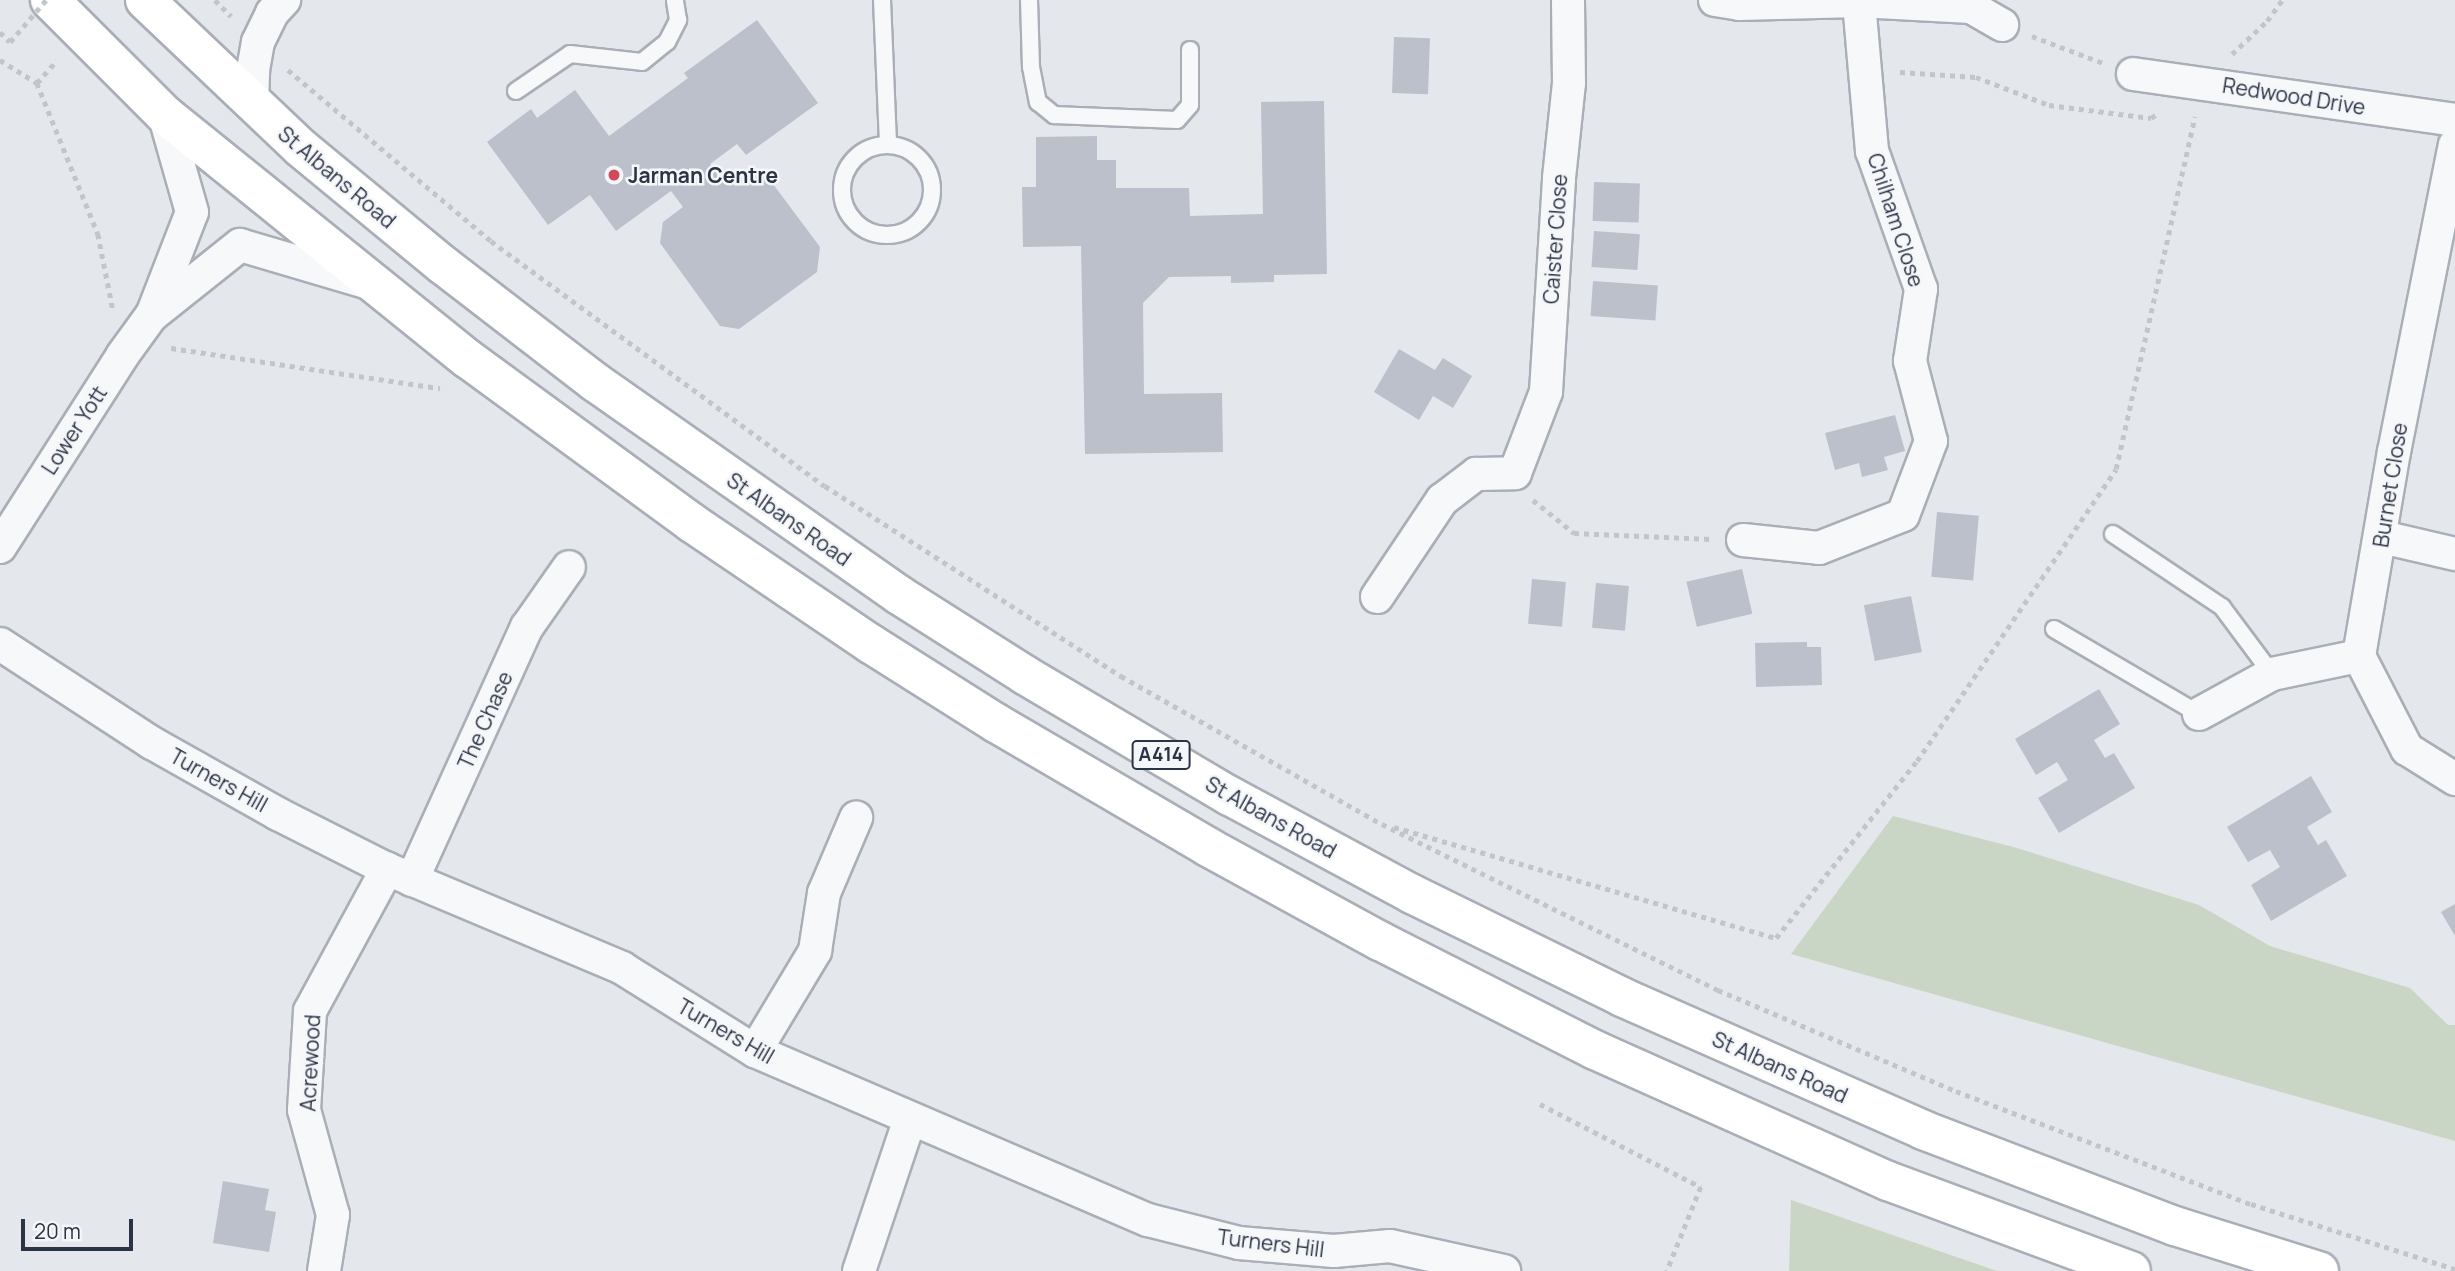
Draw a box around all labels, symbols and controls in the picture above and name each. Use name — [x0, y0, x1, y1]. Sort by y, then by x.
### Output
street label: Redwood Drive — [2221, 72, 2367, 120]
street label: St Albans Road — [273, 121, 401, 233]
street label: Chilham Close — [1863, 150, 1929, 290]
place label: Jarman Centre — [628, 162, 778, 188]
marker: Jarman Centre — [606, 167, 622, 183]
street label: Caister Close — [1538, 173, 1572, 305]
street label: Lower Yott — [36, 381, 112, 479]
street label: Burnet Close — [2368, 421, 2412, 549]
street label: St Albans Road — [722, 467, 856, 571]
street label: The Chase — [452, 667, 518, 773]
road number: A414 — [1131, 740, 1191, 770]
street label: Turners Hill — [166, 743, 272, 817]
street label: St Albans Road — [1201, 771, 1341, 863]
street label: Turners Hill — [673, 993, 779, 1069]
street label: Acrewood — [295, 1014, 325, 1112]
street label: St Albans Road — [1708, 1026, 1852, 1108]
scale bar — [24, 1204, 136, 1248]
text: 20 m — [34, 1217, 81, 1245]
street label: Turners Hill — [1216, 1224, 1326, 1262]

